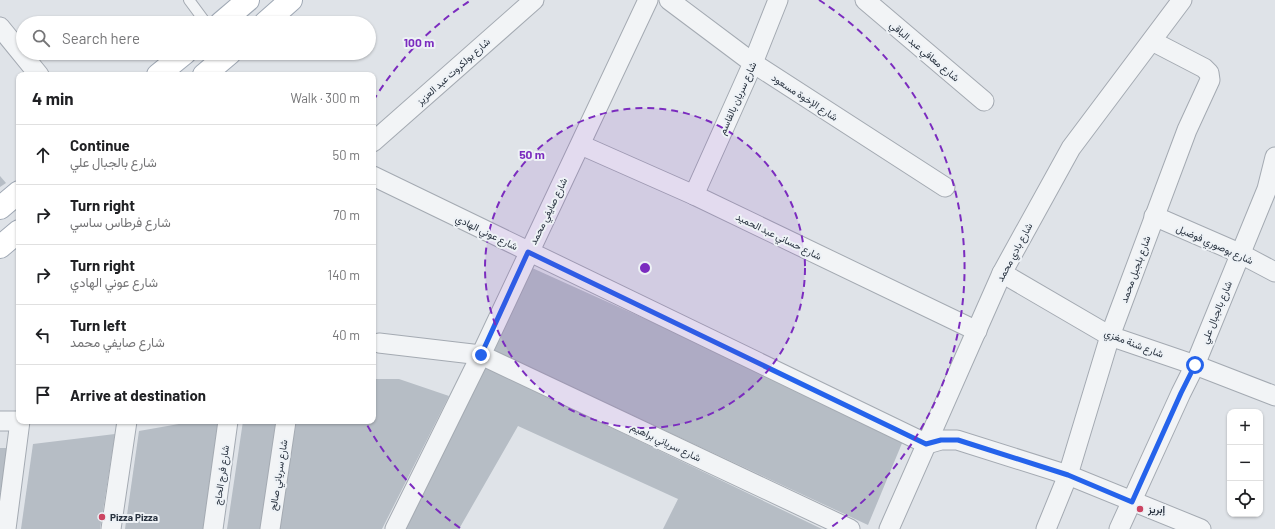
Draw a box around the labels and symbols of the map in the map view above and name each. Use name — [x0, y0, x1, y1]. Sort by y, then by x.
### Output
street label: شارع معافي عبد الباقي — [886, 18, 962, 86]
text: 100 m — [404, 35, 434, 49]
street label: شارع بولكروت عبد العزيز — [413, 35, 493, 108]
street label: شارع سريان بالقاسم — [716, 60, 759, 137]
street label: شارع الإخوة مسعود — [769, 71, 841, 124]
text: 50 m — [519, 147, 545, 161]
street label: شارع صايفي محمد — [527, 176, 572, 248]
street label: شارع حساني عبد الحميد — [733, 210, 824, 265]
street label: شارع عوني الهادي — [453, 212, 520, 255]
street label: شارع بادي محمد — [994, 221, 1037, 285]
street label: شارع بوصوري فوضيل — [1173, 222, 1255, 269]
street label: شارع بلجبل محمد — [1117, 234, 1154, 304]
centre of rings — [638, 261, 652, 275]
street label: شارع بالجبال علي — [1198, 279, 1237, 346]
street label: شارع شنة مغزي — [1102, 326, 1165, 363]
route end — [472, 346, 490, 364]
route start — [1186, 356, 1204, 374]
street label: شارع سرياني براهيم — [628, 420, 703, 466]
street label: شارع سرياني صالح — [266, 439, 293, 512]
street label: شارع فرج الحاج — [211, 444, 232, 506]
place label: إبريز — [1147, 503, 1166, 516]
marker: إبريز — [1135, 504, 1145, 514]
place label: Pizza Pizza — [110, 511, 158, 523]
marker: Pizza Pizza — [97, 512, 107, 522]

